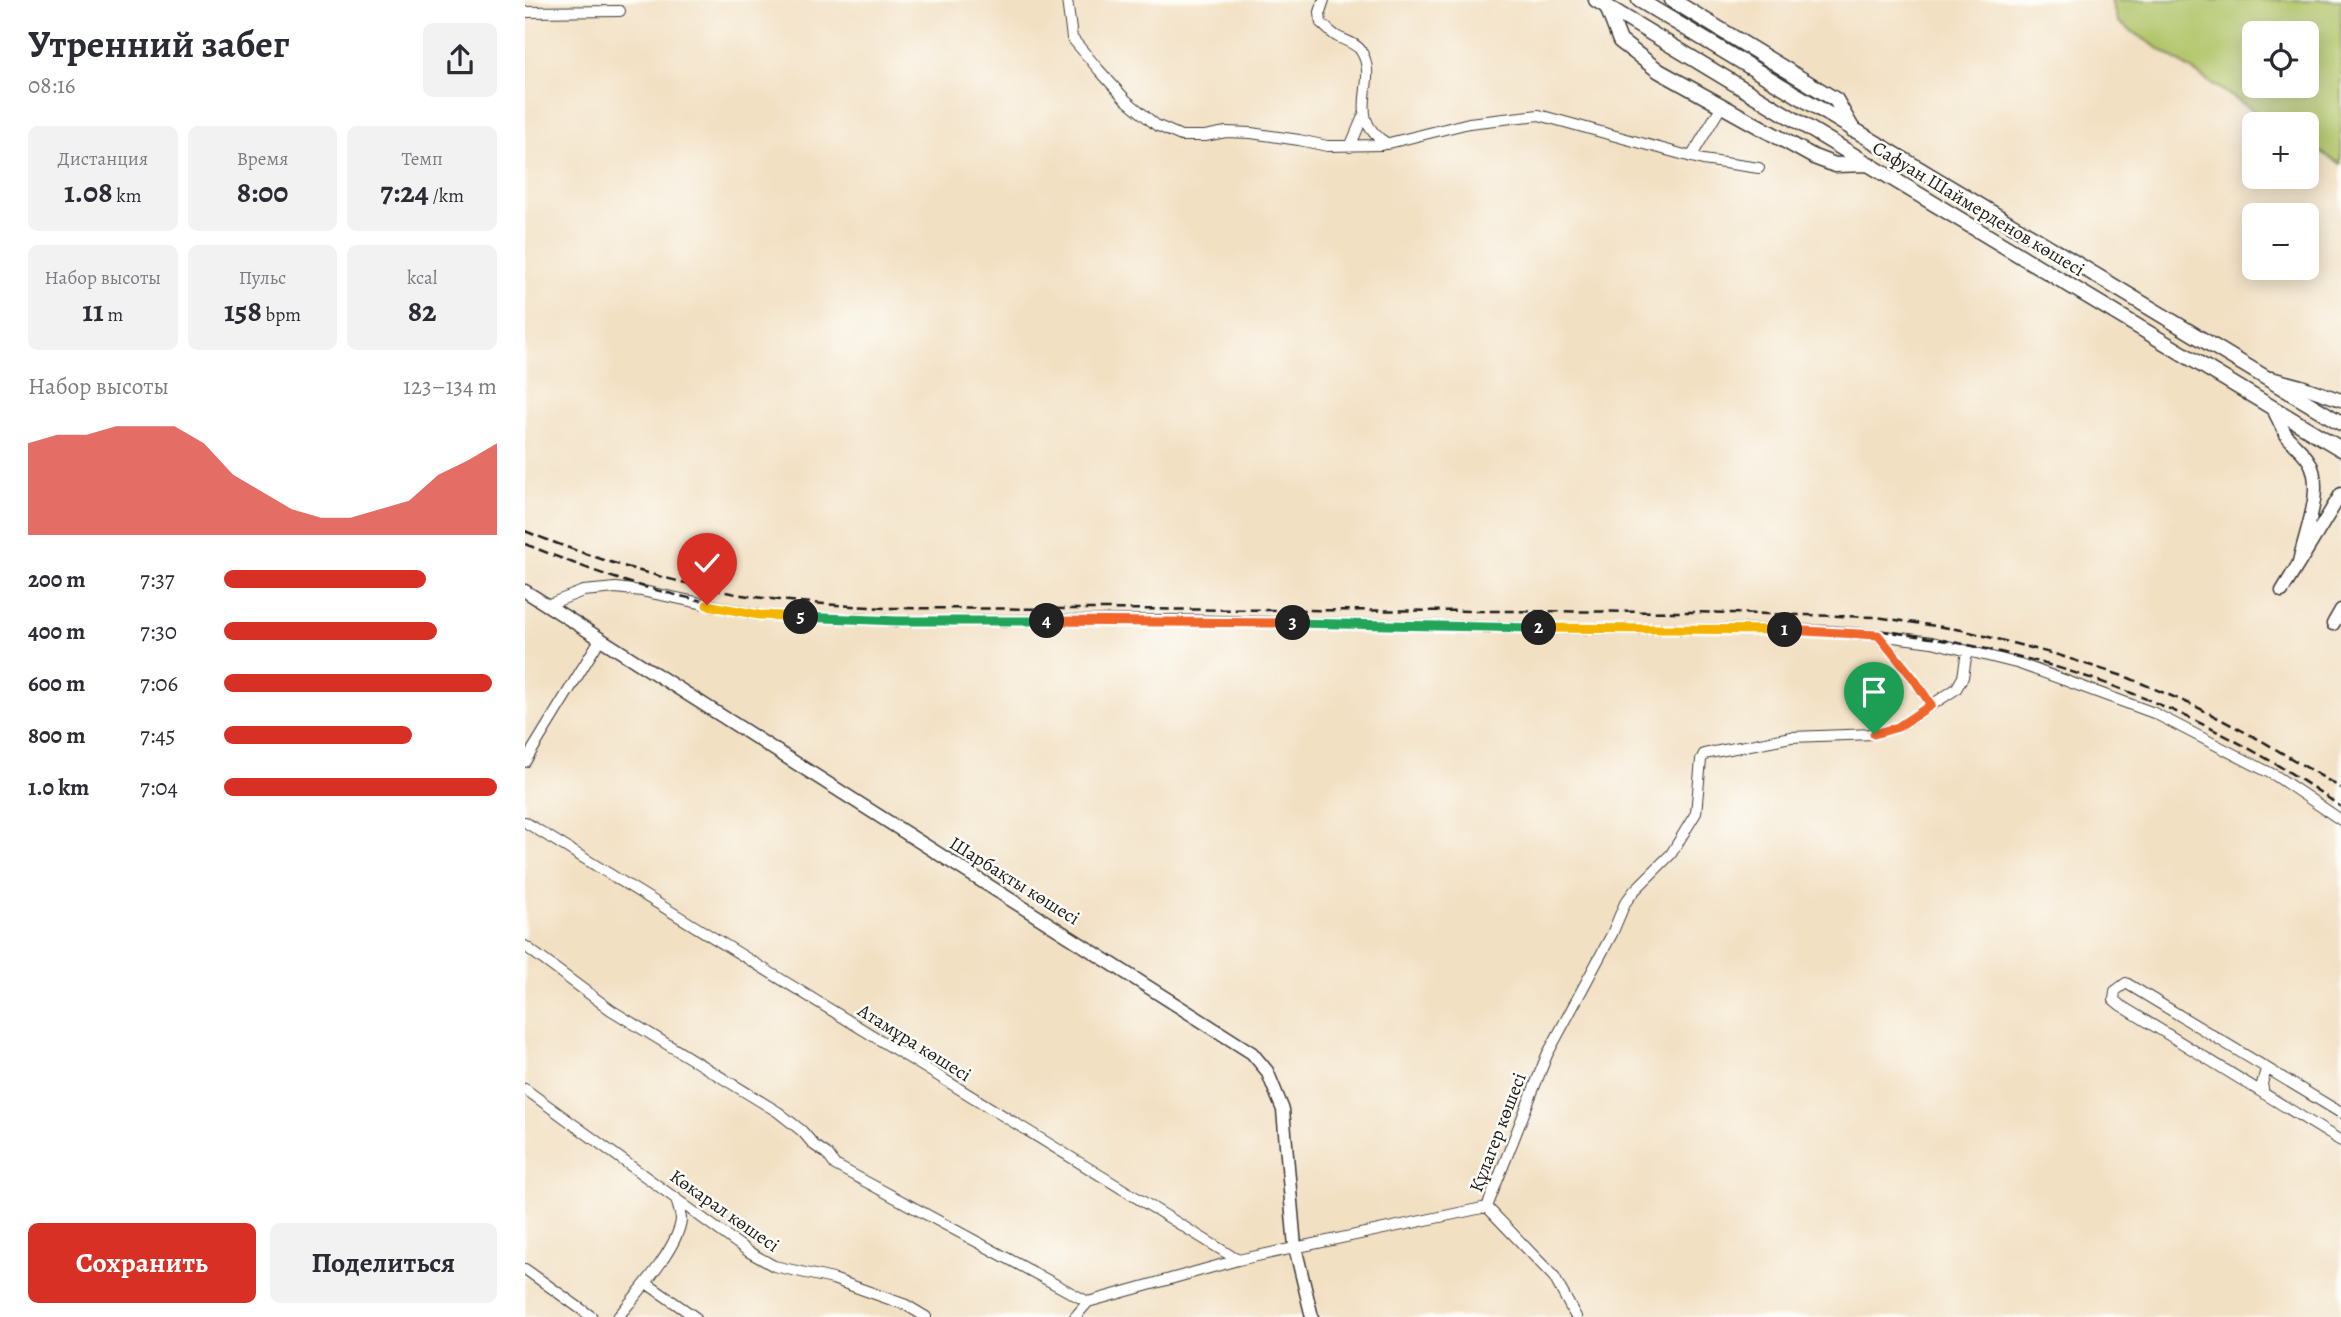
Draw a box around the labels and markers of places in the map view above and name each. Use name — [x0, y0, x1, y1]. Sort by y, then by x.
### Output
pin — [677, 533, 737, 605]
pin: 5 — [783, 600, 819, 634]
pin: 4 — [1029, 604, 1065, 638]
pin: 3 — [1275, 606, 1311, 640]
pin: 2 — [1521, 610, 1557, 646]
pin: 1 — [1767, 612, 1803, 648]
pin — [1844, 662, 1904, 734]

